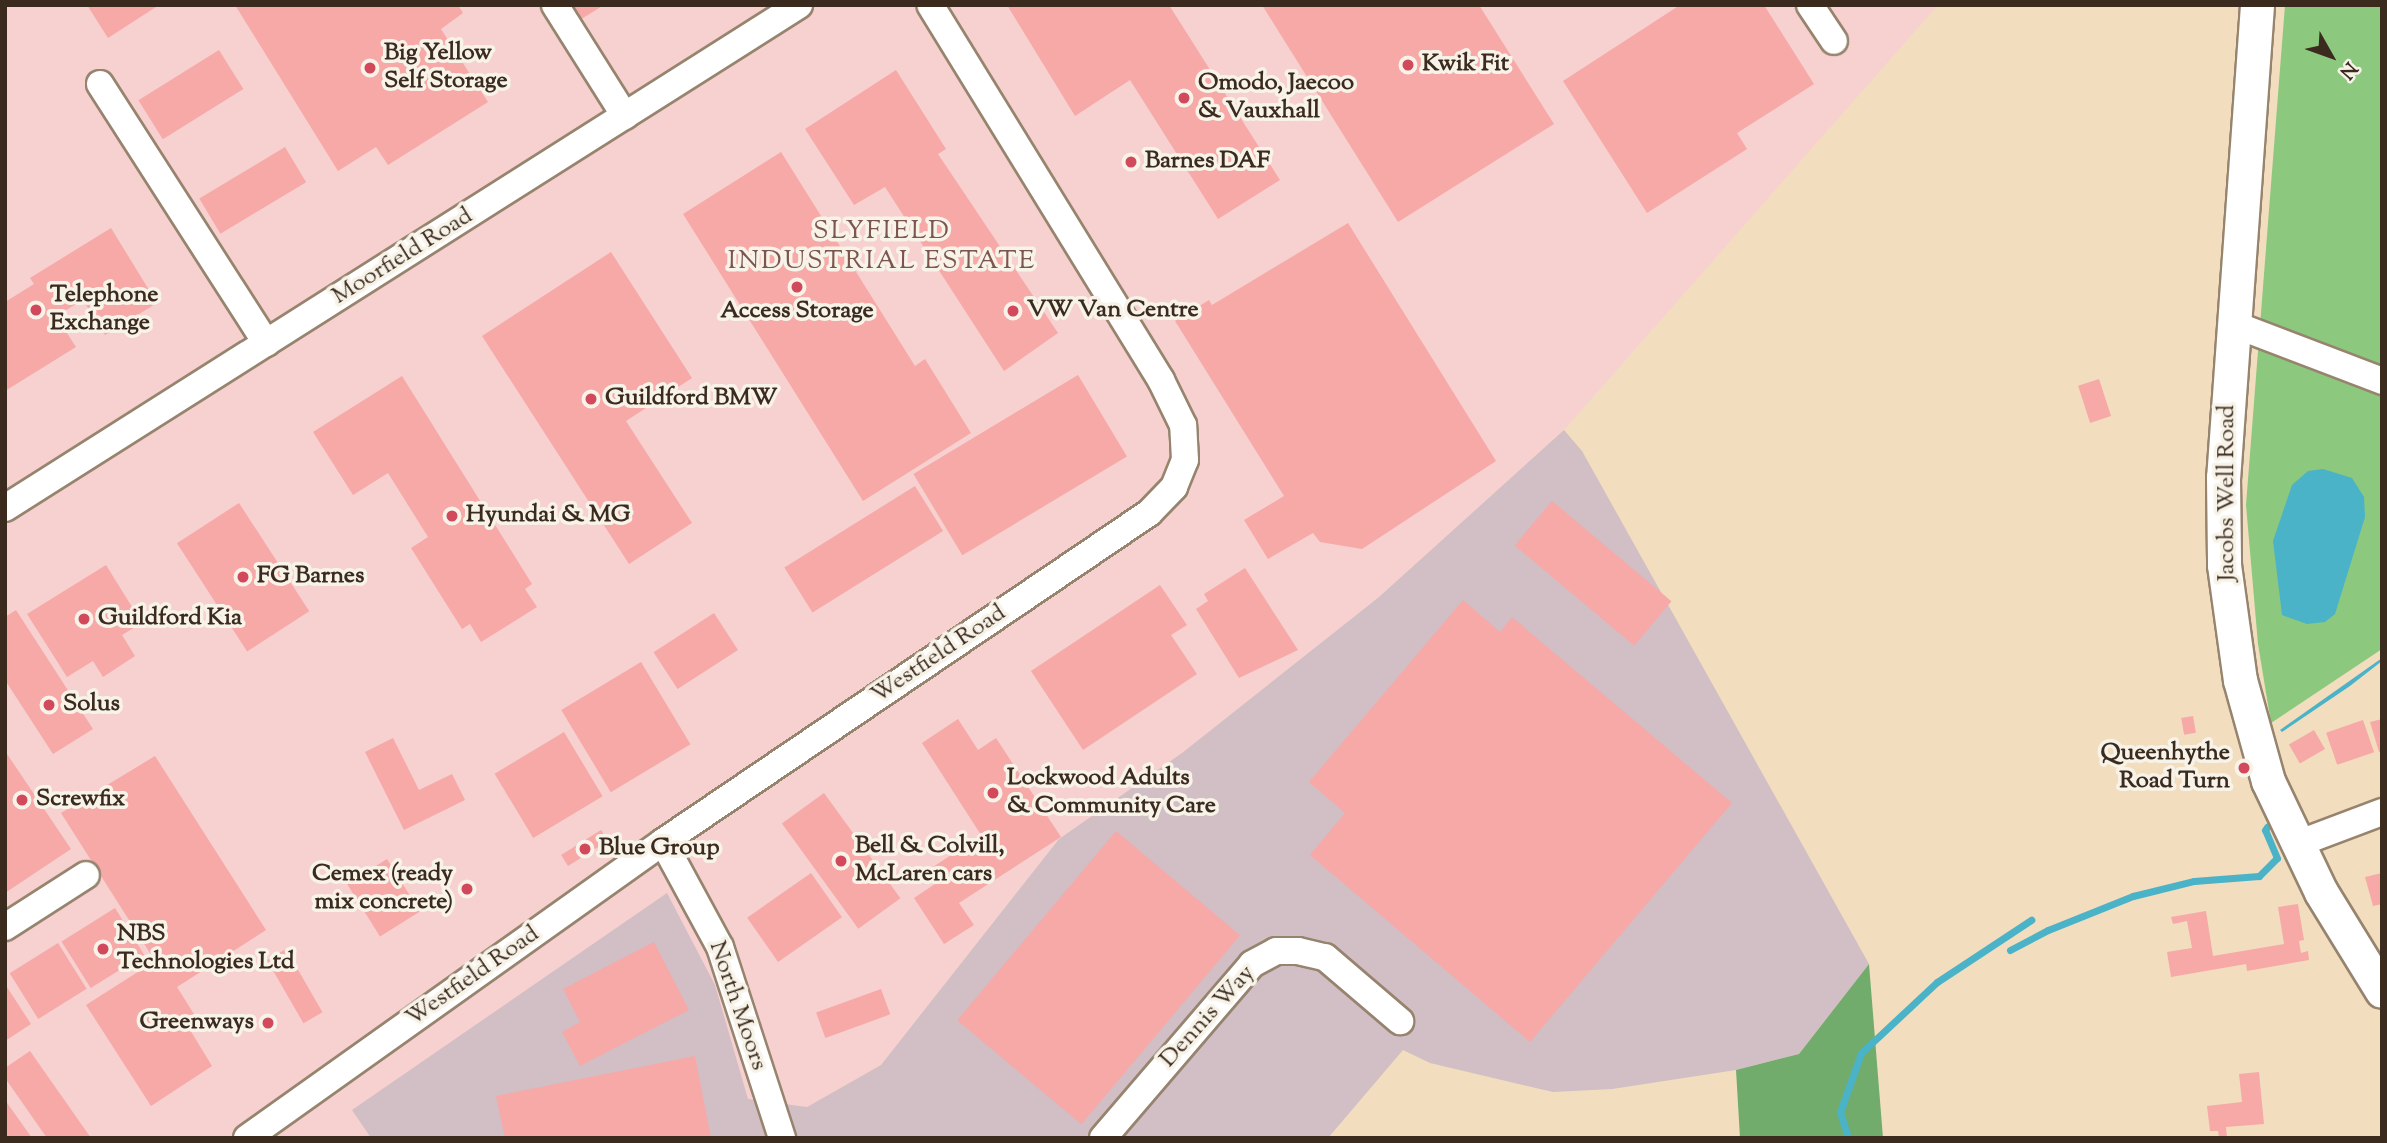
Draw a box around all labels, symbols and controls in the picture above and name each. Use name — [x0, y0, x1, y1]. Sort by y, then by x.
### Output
north arrow — [2296, 21, 2366, 91]
place label: Big Yellow Self Storage — [384, 40, 508, 96]
place label: Kwik Fit — [1422, 51, 1509, 79]
text: N — [2332, 55, 2363, 84]
marker: Kwik Fit — [1400, 57, 1416, 73]
marker: Big Yellow Self Storage — [362, 60, 378, 76]
place label: Omodo, Jaecoo & Vauxhall — [1198, 70, 1354, 126]
marker: Omodo, Jaecoo & Vauxhall — [1176, 90, 1192, 106]
place label: Barnes DAF — [1145, 148, 1270, 176]
marker: Barnes DAF — [1123, 154, 1139, 170]
street label: Moorfield Road — [327, 202, 479, 312]
district label: SLYFIELD INDUSTRIAL ESTATE — [730, 216, 1034, 278]
marker: Access Storage — [789, 279, 805, 295]
place label: Telephone Exchange — [50, 282, 159, 338]
place label: VW Van Centre — [1027, 297, 1199, 325]
place label: Access Storage — [720, 298, 874, 326]
marker: Telephone Exchange — [28, 302, 44, 318]
marker: VW Van Centre — [1005, 303, 1021, 319]
place label: Guildford BMW — [605, 385, 777, 413]
marker: Guildford BMW — [583, 391, 599, 407]
street label: Jacobs Well Road — [2214, 405, 2242, 581]
place label: Hyundai & MG — [466, 502, 630, 530]
marker: Hyundai & MG — [444, 508, 460, 524]
place label: FG Barnes — [257, 563, 364, 591]
marker: FG Barnes — [235, 569, 251, 585]
street label: Westfield Road — [866, 599, 1012, 711]
place label: Guildford Kia — [98, 605, 242, 633]
marker: Guildford Kia — [76, 611, 92, 627]
place label: Solus — [63, 691, 120, 719]
marker: Solus — [41, 697, 57, 713]
place label: Queenhythe Road Turn — [2100, 740, 2230, 796]
marker: Queenhythe Road Turn — [2236, 760, 2252, 776]
place label: Lockwood Adults & Community Care — [1007, 765, 1216, 821]
marker: Lockwood Adults & Community Care — [985, 785, 1001, 801]
place label: Screwfix — [36, 786, 125, 814]
marker: Screwfix — [14, 792, 30, 808]
place label: Bell & Colvill, McLaren cars — [855, 833, 1004, 889]
place label: Blue Group — [599, 835, 719, 863]
marker: Blue Group — [577, 841, 593, 857]
marker: Bell & Colvill, McLaren cars — [833, 853, 849, 869]
place label: Cemex (ready mix concrete) — [312, 861, 453, 917]
marker: Cemex (ready mix concrete) — [459, 881, 475, 897]
street label: Westfield Road — [401, 920, 545, 1034]
place label: NBS Technologies Ltd — [117, 921, 295, 977]
street label: North Moors — [701, 938, 773, 1074]
marker: NBS Technologies Ltd — [95, 941, 111, 957]
street label: Dennis Way — [1155, 960, 1261, 1074]
place label: Greenways — [139, 1009, 254, 1037]
marker: Greenways — [260, 1015, 276, 1031]

